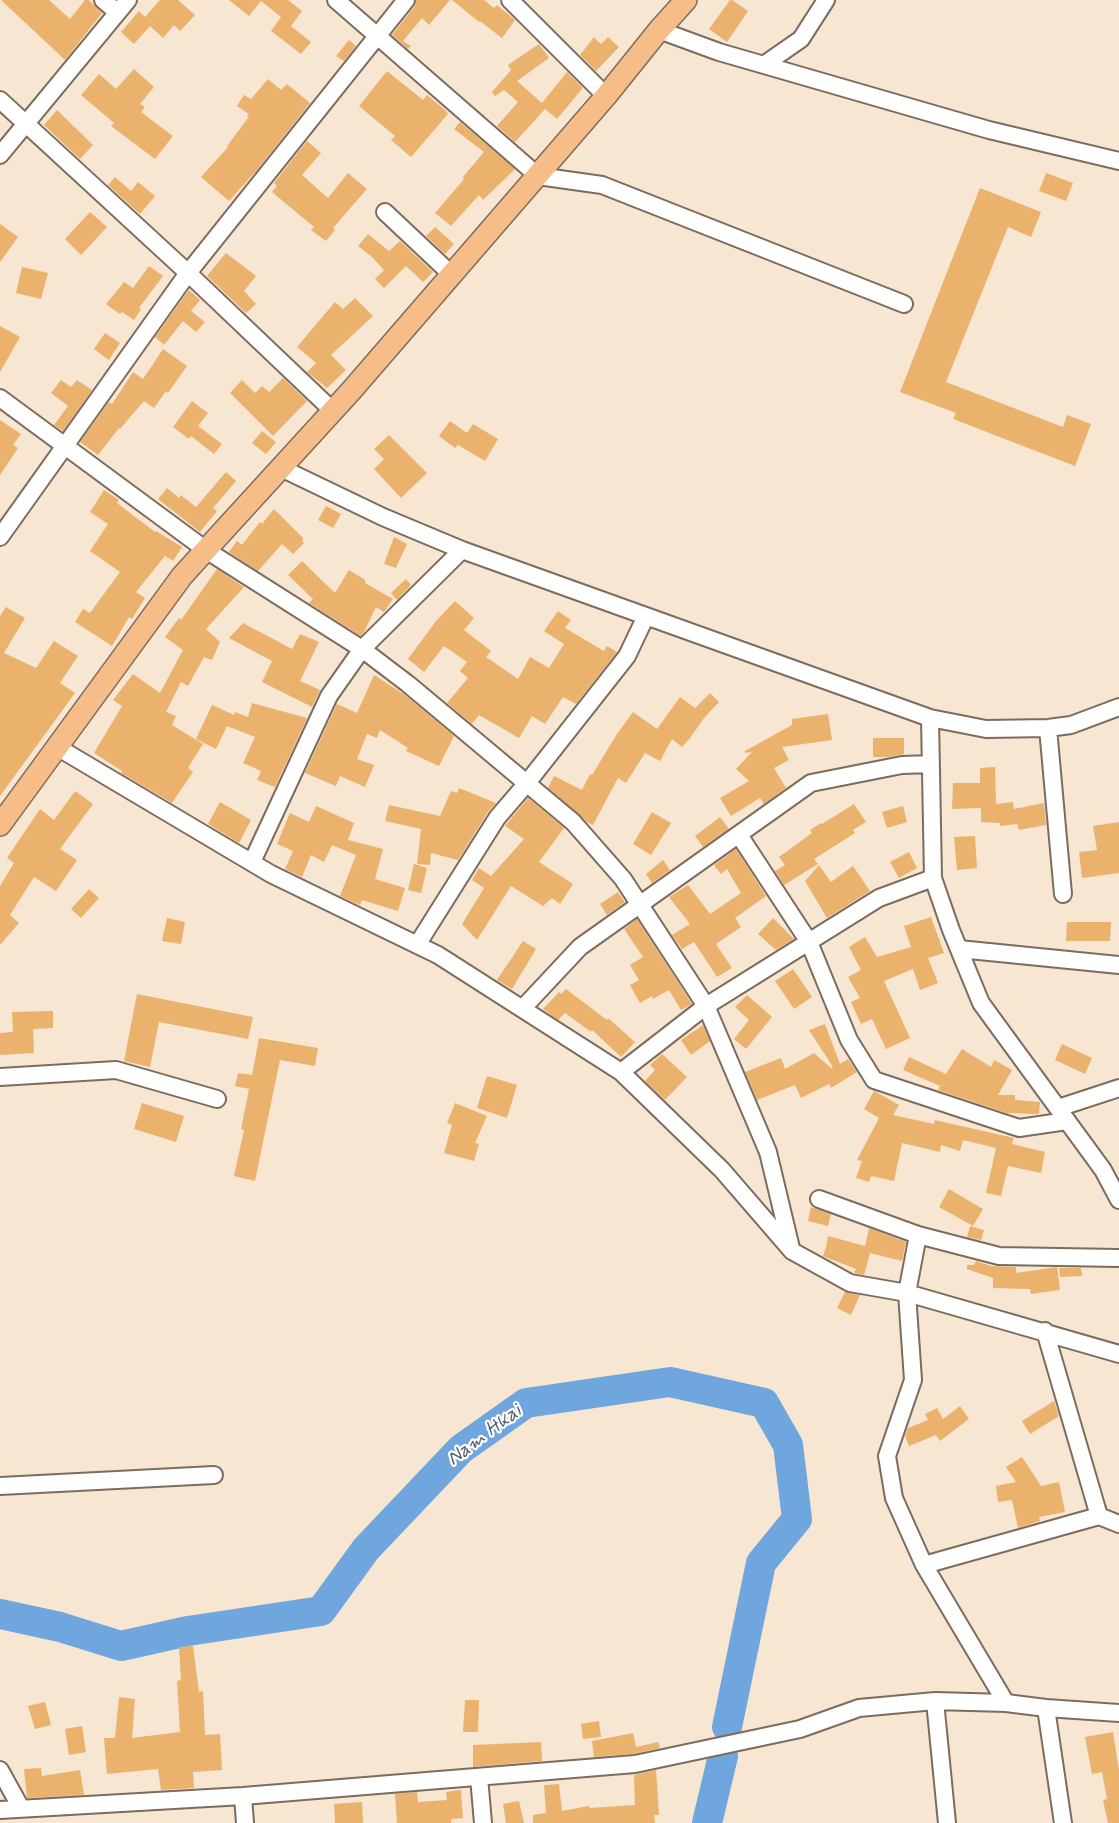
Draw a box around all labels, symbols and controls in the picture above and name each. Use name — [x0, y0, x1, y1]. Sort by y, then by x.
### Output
water label: Nam Hkai — [443, 1400, 527, 1472]

